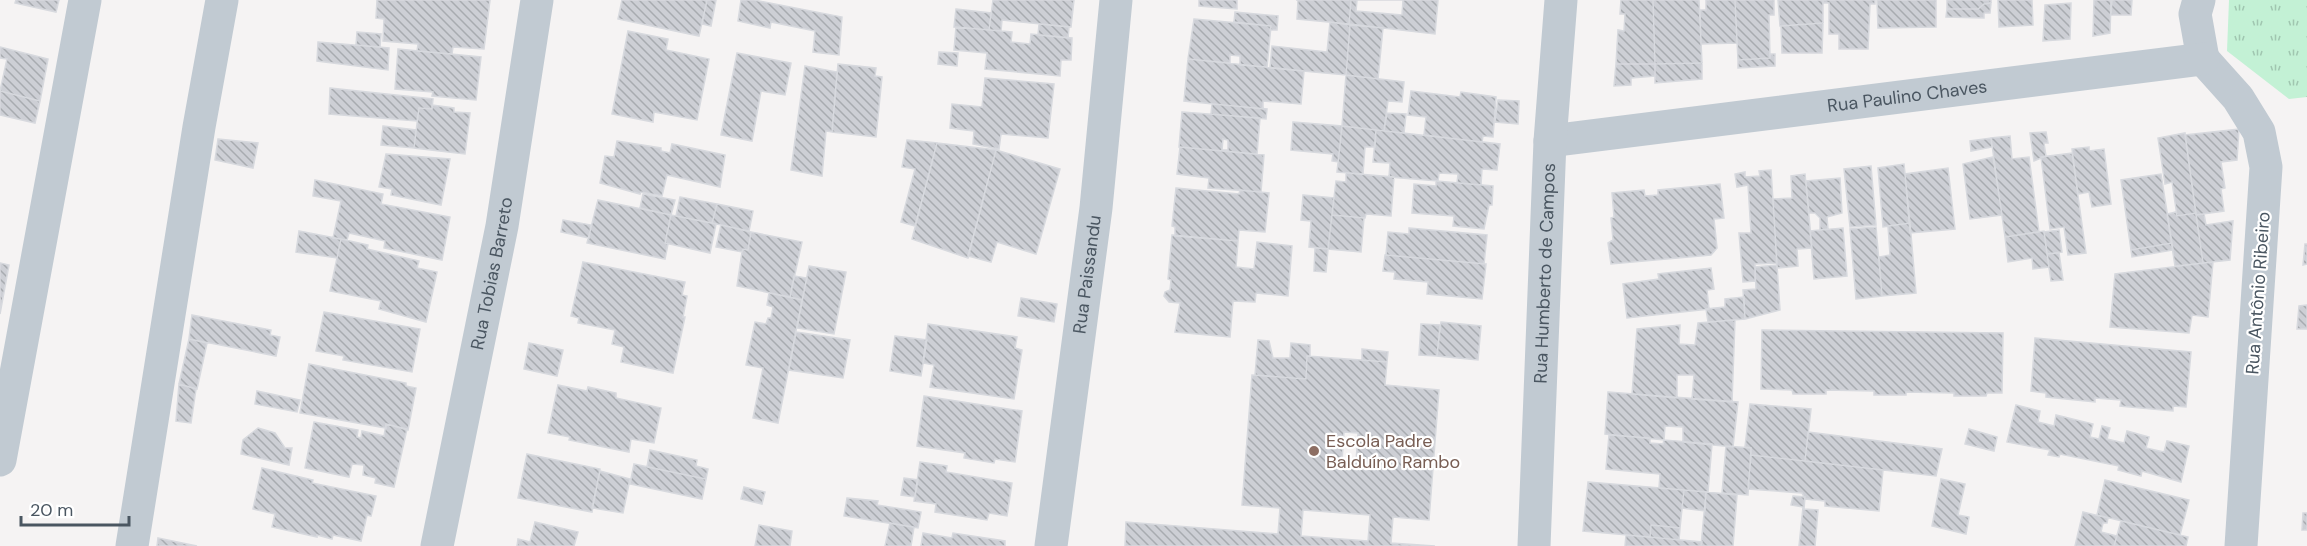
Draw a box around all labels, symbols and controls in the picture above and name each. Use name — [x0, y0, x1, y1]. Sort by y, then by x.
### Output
street label: Rua Paulino Chaves — [1826, 74, 1989, 118]
street label: Rua Humberto de Campos — [1528, 162, 1561, 384]
street label: Rua Tobias Barreto — [465, 195, 518, 352]
street label: Rua Antônio Ribeiro — [2240, 211, 2276, 375]
street label: Rua Paissandu — [1067, 214, 1107, 335]
place label: Escola Padre Balduíno Rambo — [1326, 429, 1460, 474]
marker: Escola Padre Balduíno Rambo — [1307, 444, 1321, 458]
scale bar — [21, 489, 129, 527]
text: 20 m — [30, 498, 73, 522]

